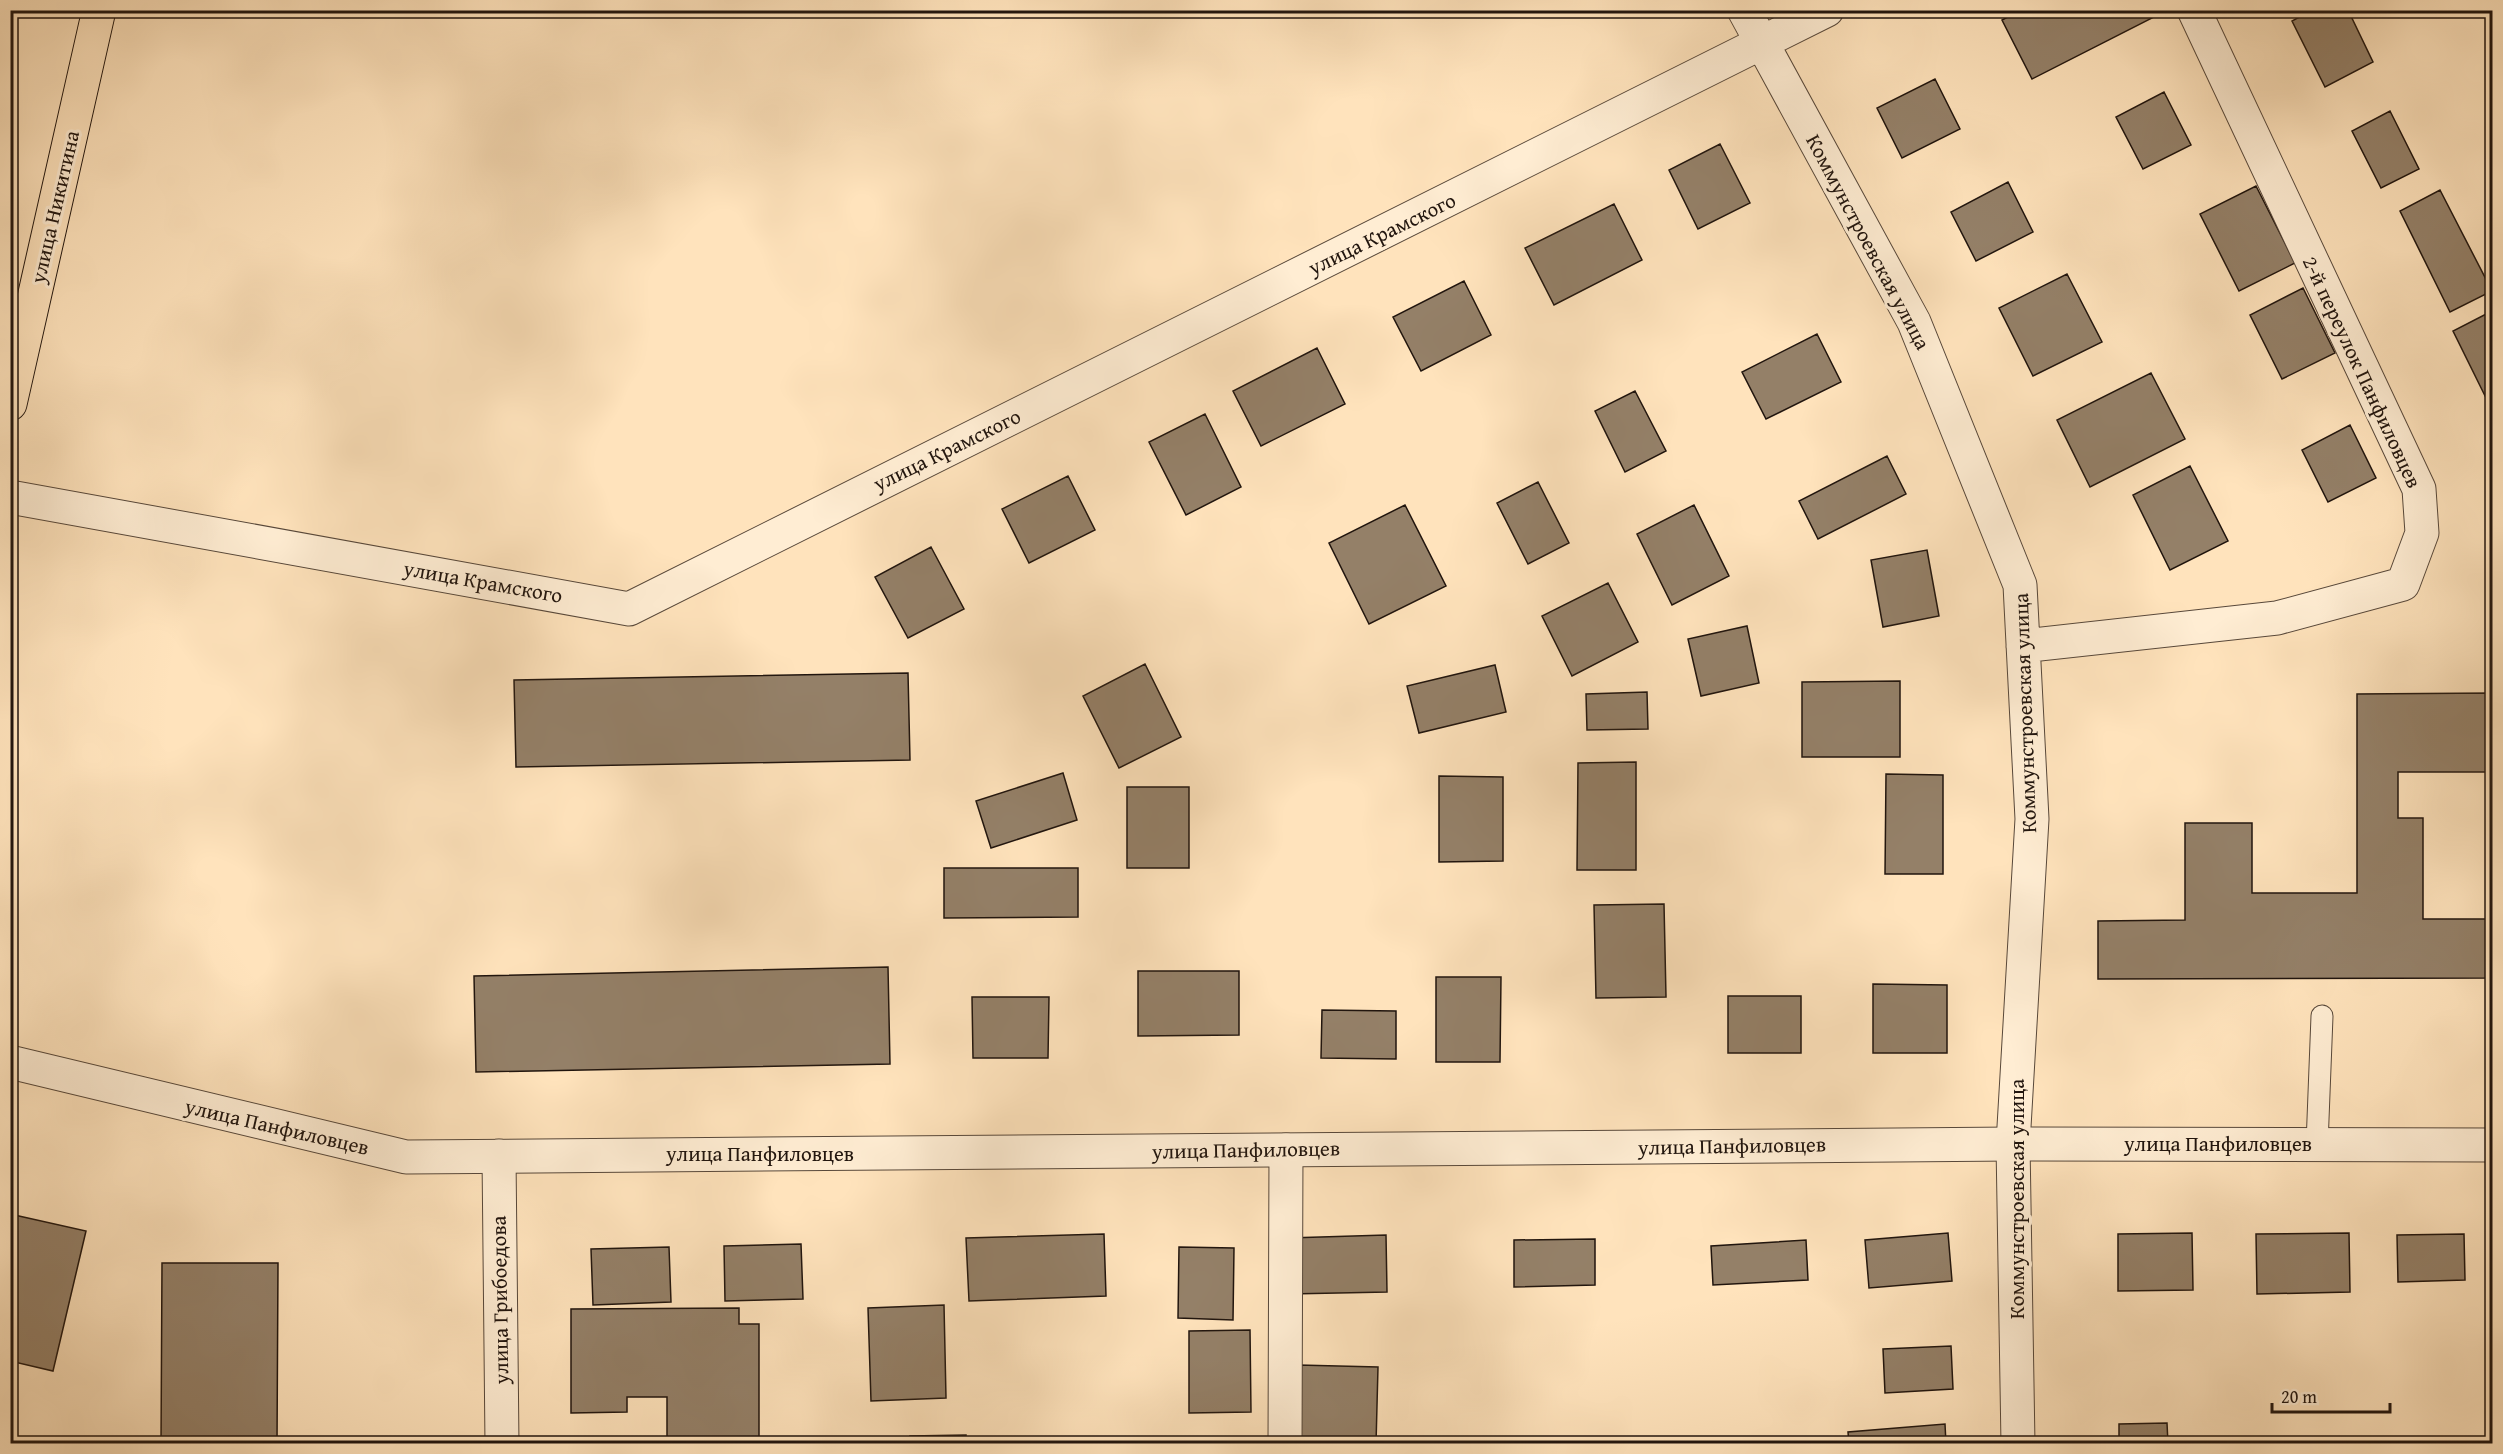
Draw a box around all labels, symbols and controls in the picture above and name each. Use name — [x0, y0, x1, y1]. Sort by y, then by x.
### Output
street label: улица Никитина — [22, 127, 87, 287]
street label: Коммунстроевская улица — [1798, 128, 1939, 355]
street label: улица Крамского — [1302, 184, 1461, 283]
street label: 2-й переулок Панфиловцев — [2295, 251, 2430, 493]
street label: улица Крамского — [867, 400, 1026, 499]
street label: улица Крамского — [400, 552, 565, 611]
street label: Коммунстроевская улица — [2005, 592, 2044, 834]
street label: Коммунстроевская улица — [2001, 1079, 2032, 1319]
street label: улица Панфиловцев — [181, 1090, 372, 1163]
street label: улица Панфиловцев — [1637, 1128, 1826, 1163]
street label: улица Панфиловцев — [2123, 1128, 2312, 1159]
street label: улица Панфиловцев — [1151, 1132, 1340, 1167]
street label: улица Панфиловцев — [665, 1138, 854, 1169]
street label: улица Грибоедова — [483, 1215, 516, 1386]
scale bar — [2272, 1376, 2390, 1414]
text: 20 m — [2281, 1383, 2317, 1410]

